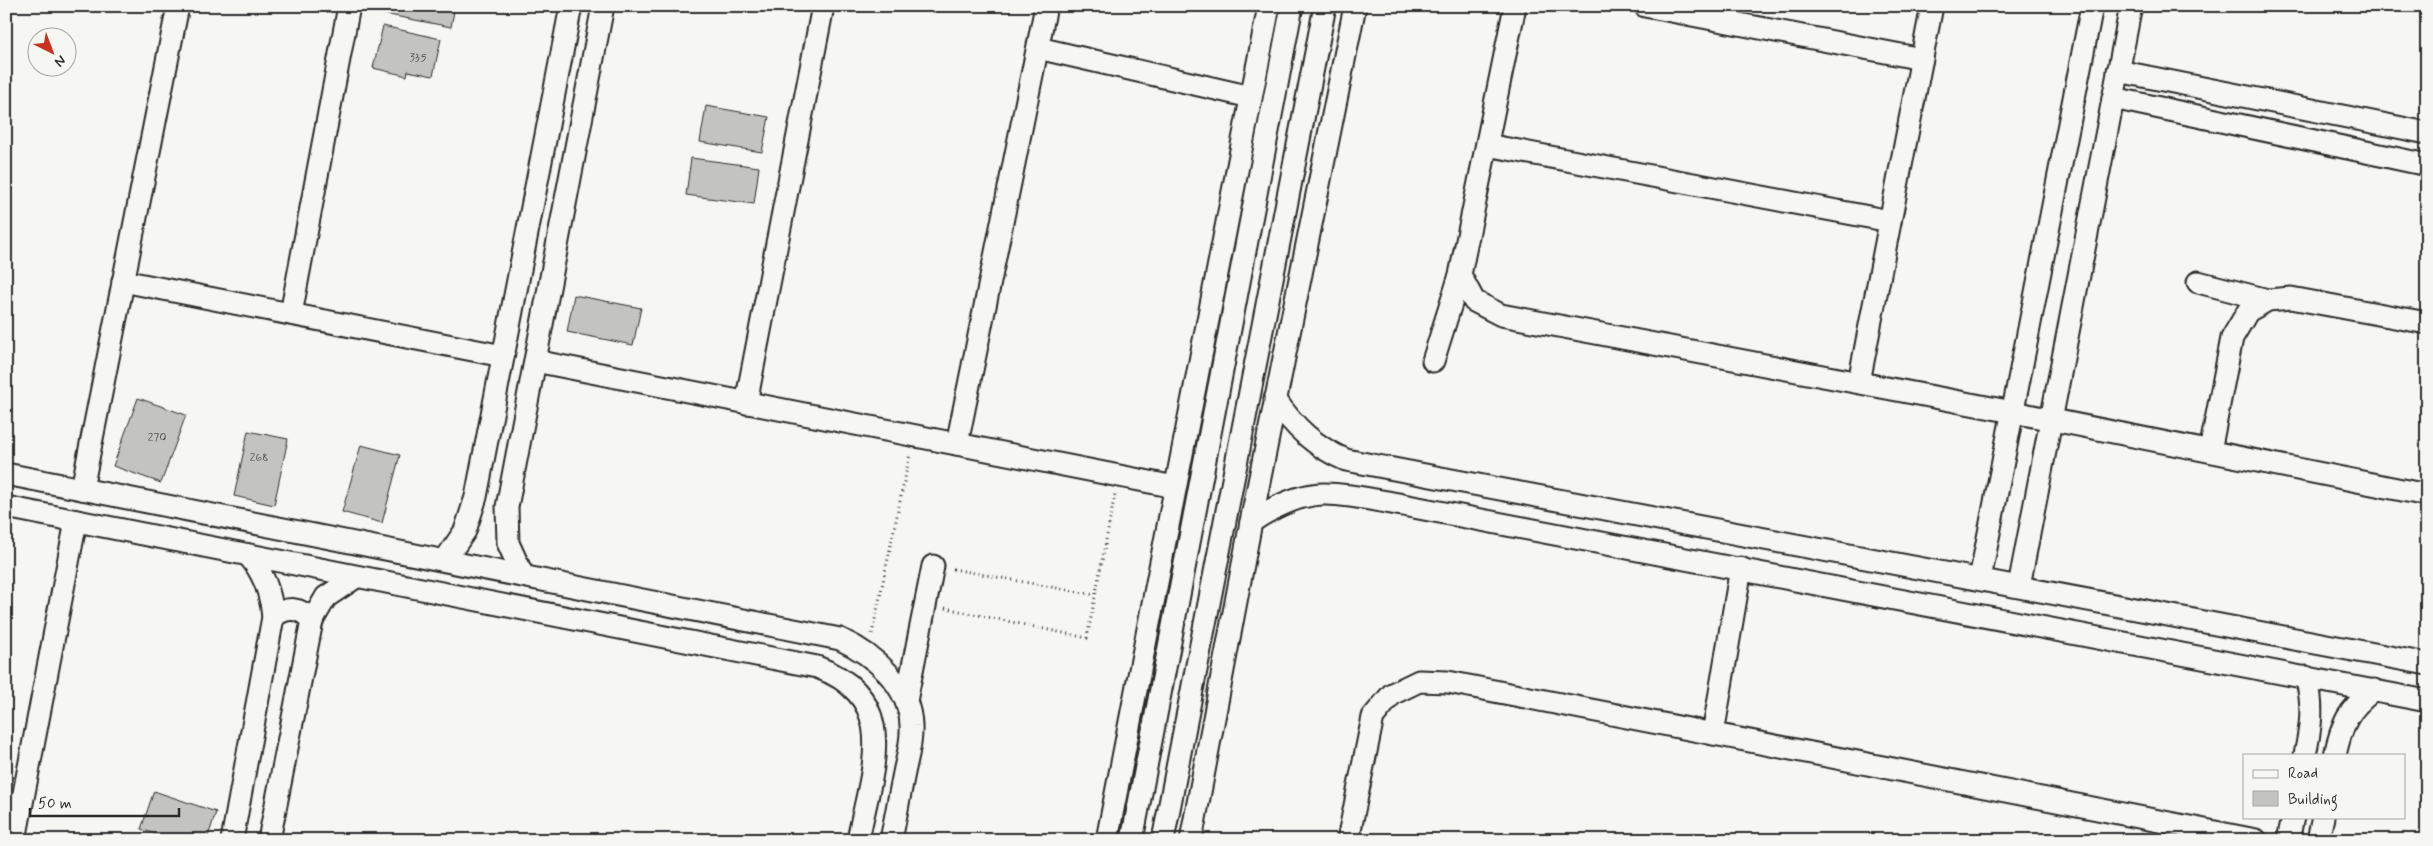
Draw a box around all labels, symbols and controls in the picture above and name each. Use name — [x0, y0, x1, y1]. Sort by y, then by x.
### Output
north arrow — [28, 28, 78, 78]
house number: 335 — [409, 50, 427, 66]
text: N — [51, 51, 70, 71]
house number: 270 — [147, 430, 167, 446]
house number: 268 — [250, 450, 269, 466]
legend — [2243, 754, 2406, 818]
text: Road — [2288, 764, 2318, 784]
scale bar — [30, 786, 179, 818]
text: Building — [2288, 790, 2338, 811]
text: 50 m — [38, 794, 72, 814]

